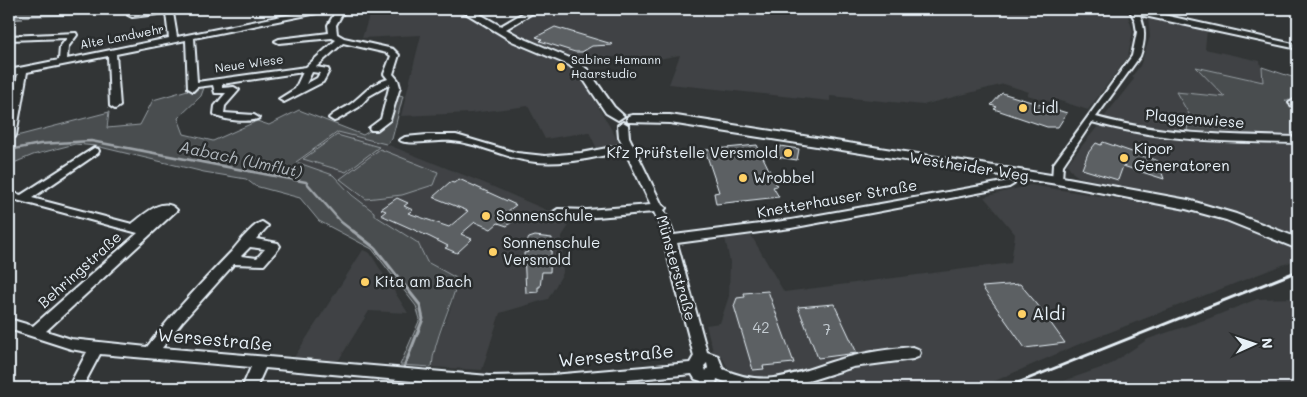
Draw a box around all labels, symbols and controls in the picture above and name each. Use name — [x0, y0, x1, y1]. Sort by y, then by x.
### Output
street label: Alte Landwehr — [78, 20, 165, 52]
street label: Neue Wiese — [214, 50, 284, 76]
place label: Sabine Hamann Haarstudio — [571, 51, 661, 81]
marker: Sabine Hamann Haarstudio — [555, 61, 567, 73]
place label: Lidl — [1033, 97, 1059, 117]
marker: Lidl — [1017, 102, 1029, 114]
street label: Plaggenwiese — [1145, 104, 1245, 132]
water label: Aabach (Umflut) — [178, 135, 305, 182]
place label: Kipor Generatoren — [1134, 138, 1230, 175]
place label: Kfz Prüfstelle Versmold — [607, 142, 778, 162]
marker: Kfz Prüfstelle Versmold — [782, 147, 794, 159]
street label: Westheider Weg — [908, 147, 1031, 185]
marker: Kipor Generatoren — [1118, 152, 1130, 164]
place label: Wrobbel — [753, 167, 815, 187]
marker: Wrobbel — [737, 172, 749, 184]
street label: Knetterhauser Straße — [755, 174, 919, 222]
place label: Sonnenschule — [496, 205, 593, 225]
marker: Sonnenschule — [480, 210, 492, 222]
street label: Münsterstraße — [652, 213, 702, 323]
street label: Behringstraße — [33, 226, 125, 312]
place label: Sonnenschule Versmold — [503, 232, 600, 269]
marker: Sonnenschule Versmold — [487, 246, 499, 258]
place label: Kita am Bach — [375, 271, 471, 291]
marker: Kita am Bach — [359, 276, 371, 288]
place label: Aldi — [1032, 301, 1066, 325]
marker: Aldi — [1016, 308, 1028, 320]
house number: 42 — [752, 317, 770, 337]
house number: 7 — [823, 319, 831, 339]
north arrow — [1230, 320, 1280, 370]
street label: Wersestraße — [157, 322, 274, 356]
text: N — [1258, 337, 1277, 349]
street label: Wersestraße — [557, 338, 674, 372]

